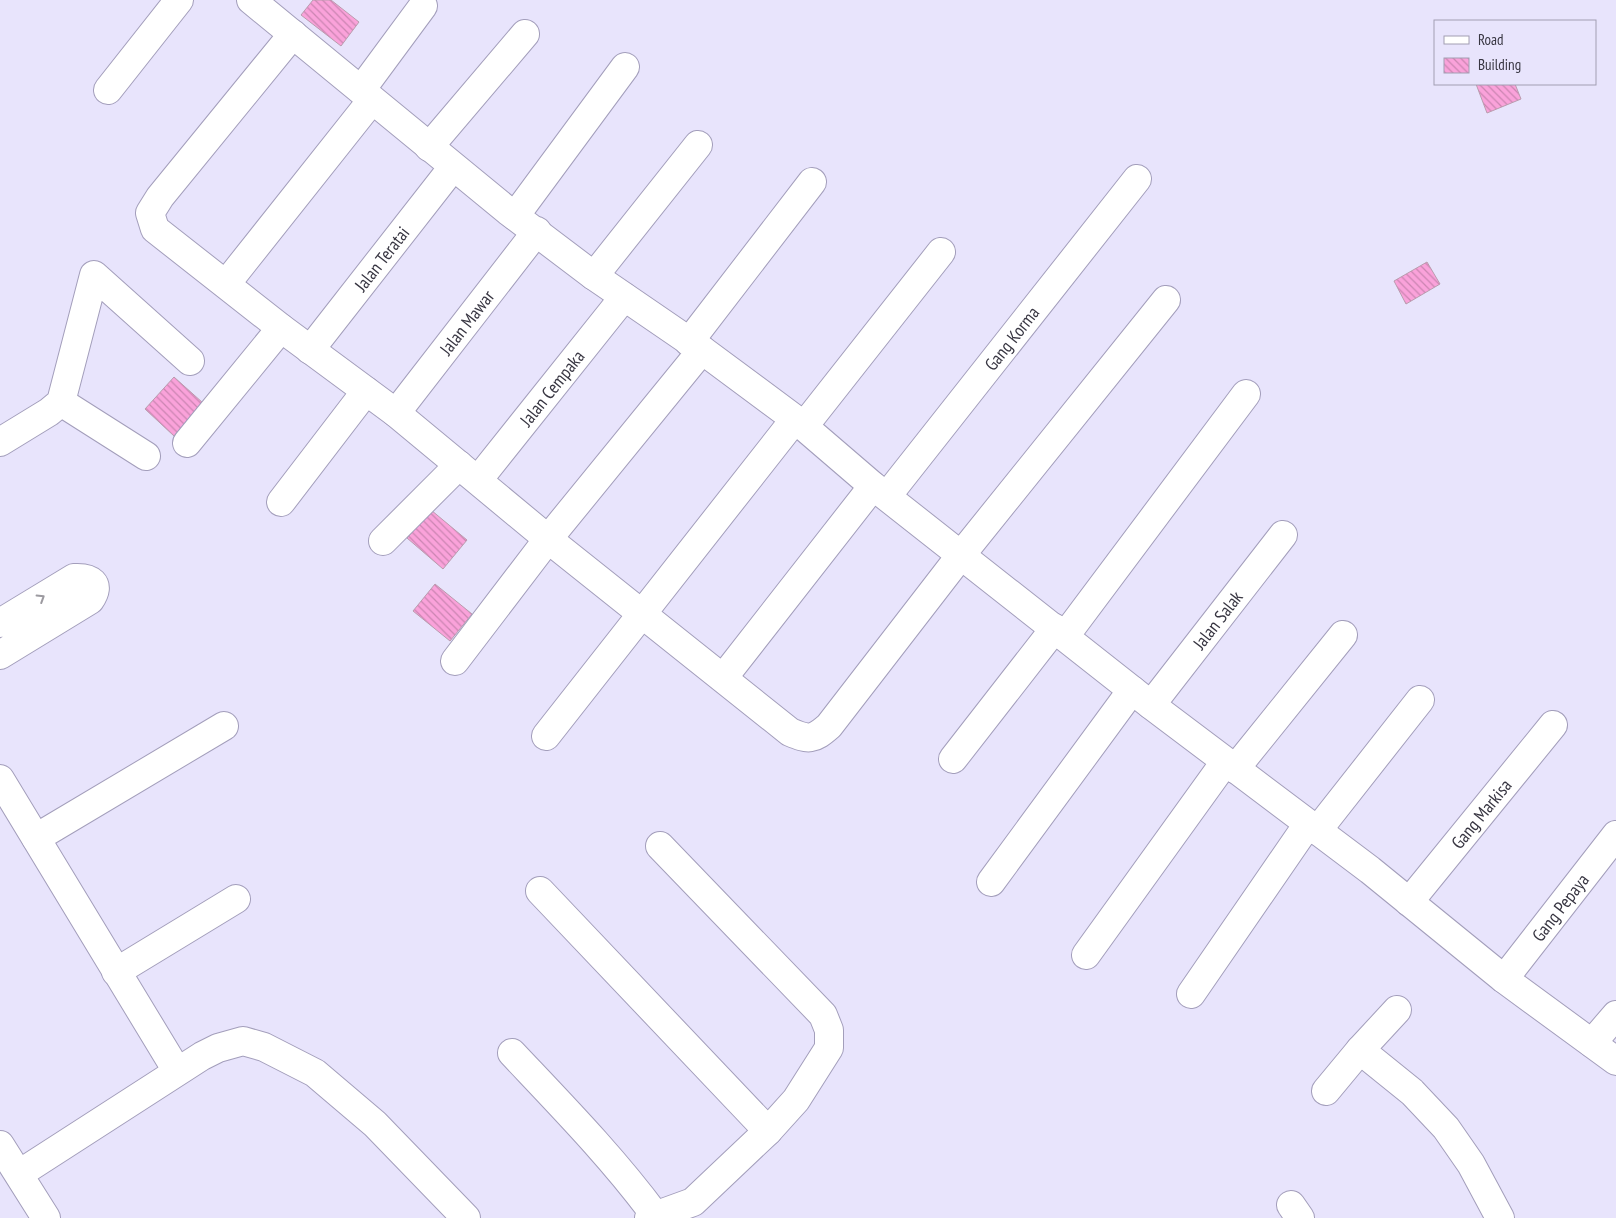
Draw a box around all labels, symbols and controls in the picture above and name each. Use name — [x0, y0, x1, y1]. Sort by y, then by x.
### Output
legend — [1434, 20, 1596, 85]
text: Road — [1478, 30, 1504, 49]
text: Building — [1478, 55, 1521, 74]
street label: Jalan Teratai — [348, 222, 414, 296]
street label: Jalan Mawar — [433, 285, 499, 360]
street label: Gang Korma — [979, 301, 1044, 375]
street label: Jalan Cempaka — [514, 345, 589, 431]
street label: Jalan Salak — [1187, 586, 1247, 654]
one-way arrow — [36, 594, 45, 604]
street label: Gang Markisa — [1446, 774, 1516, 853]
street label: Gang Pepaya — [1526, 869, 1593, 946]

